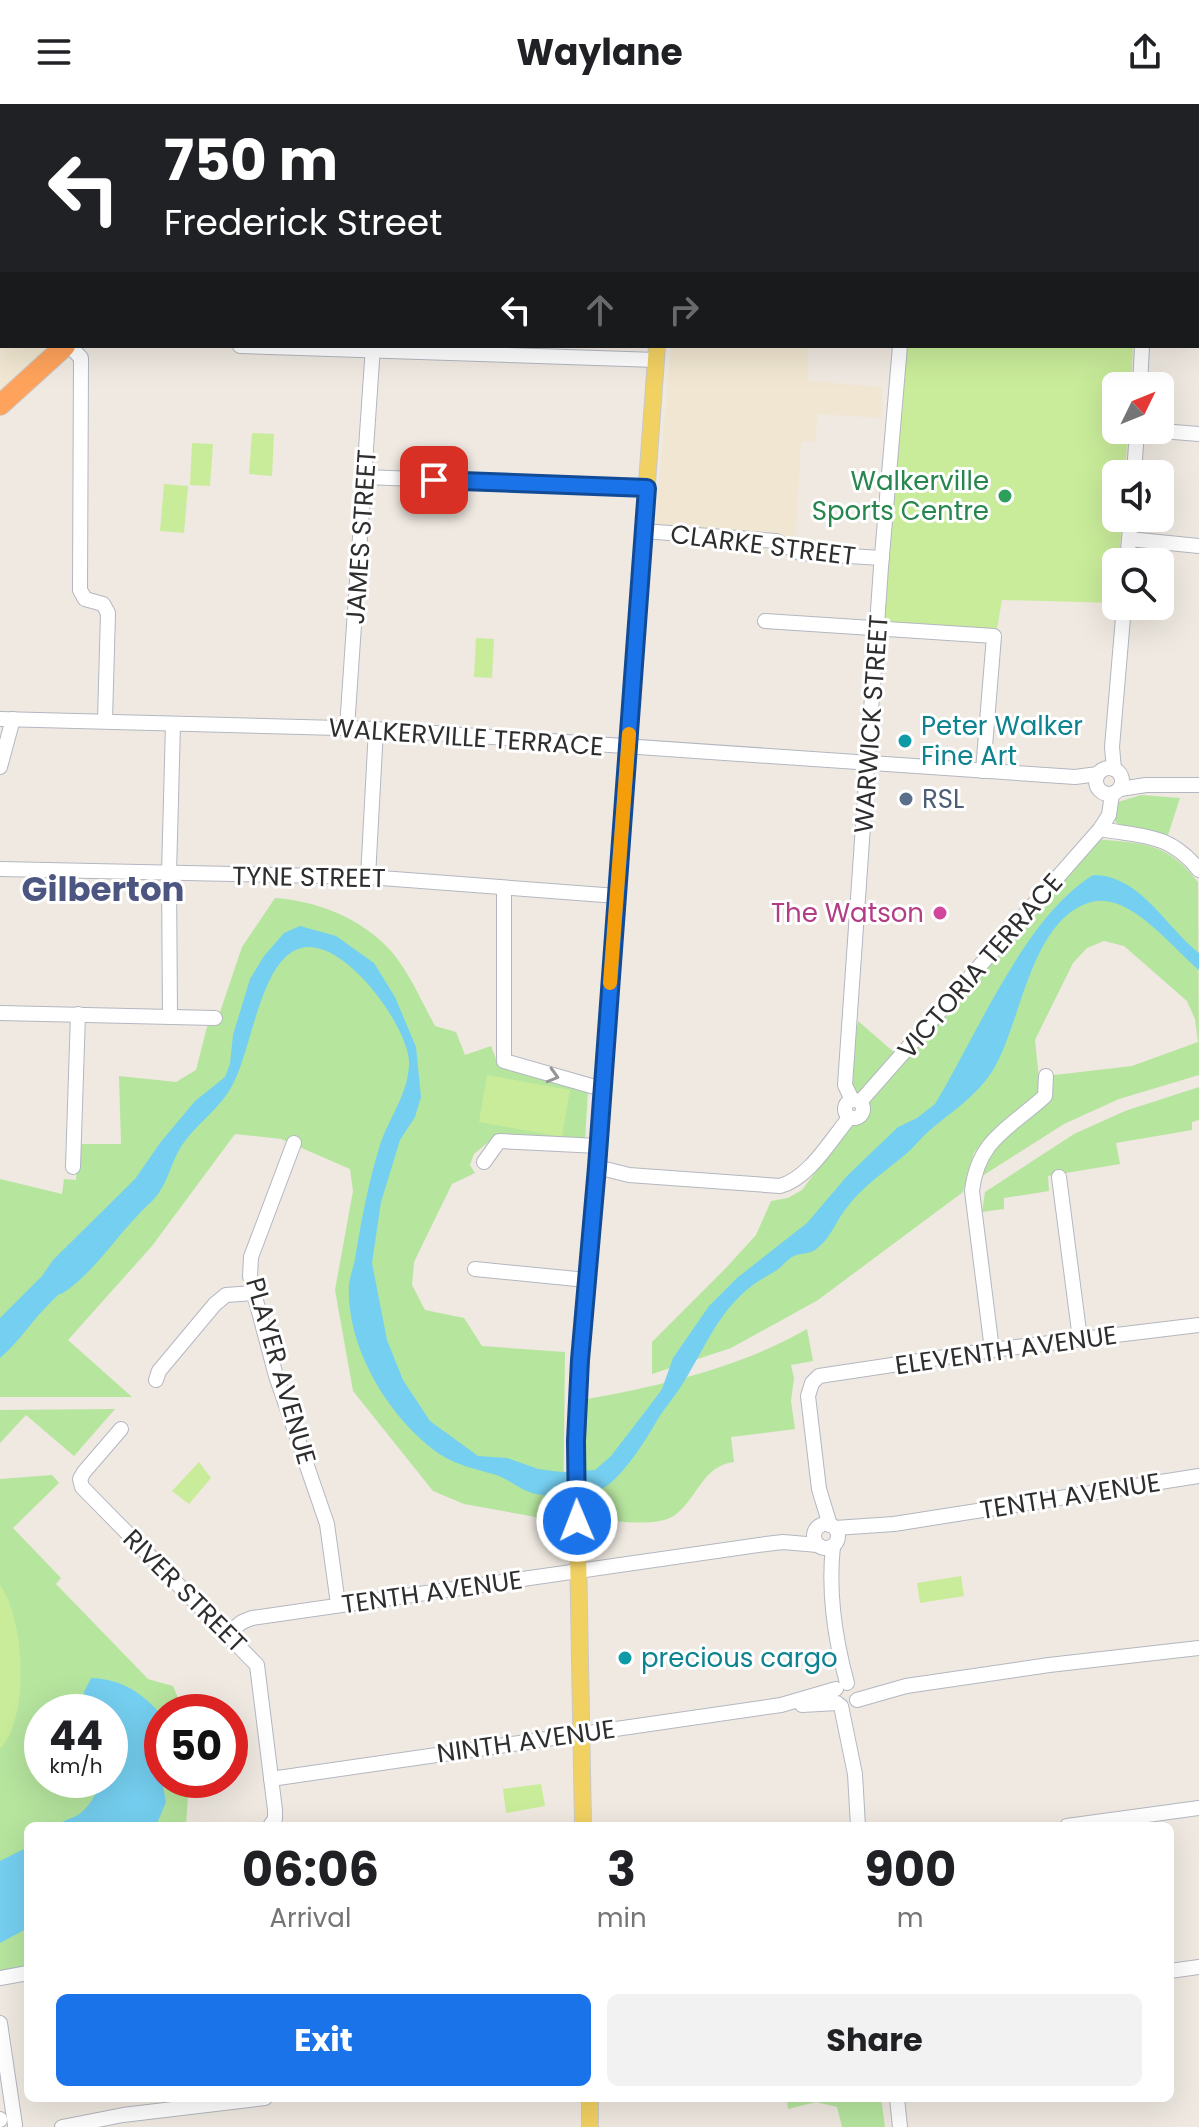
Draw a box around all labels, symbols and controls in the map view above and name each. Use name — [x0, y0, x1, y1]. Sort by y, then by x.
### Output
text: Waylane — [516, 27, 683, 78]
icon: menu — [32, 30, 76, 74]
icon: share — [1123, 30, 1167, 74]
text: 750 m — [164, 121, 338, 200]
icon: left — [32, 136, 136, 240]
text: Frederick Street — [164, 197, 442, 248]
icon: left — [494, 288, 538, 332]
icon: ahead — [578, 288, 622, 332]
icon: right — [662, 288, 706, 332]
north arrow — [1102, 372, 1174, 444]
map controls — [1102, 372, 1174, 620]
pin — [400, 446, 468, 514]
street label: JAMES STREET — [337, 448, 385, 626]
icon: arrive — [412, 458, 456, 502]
button: sound — [1102, 460, 1174, 532]
place label: Walkerville Sports Centre — [812, 463, 989, 529]
marker: Walkerville Sports Centre — [996, 487, 1014, 505]
street label: CLARKE STREET — [668, 516, 858, 574]
button: search — [1102, 548, 1174, 620]
street label: WARWICK STREET — [845, 614, 897, 834]
place label: Peter Walker Fine Art — [921, 708, 1083, 774]
street label: WALKERVILLE TERRACE — [327, 709, 605, 765]
marker: Peter Walker Fine Art — [896, 732, 914, 750]
place label: RSL — [922, 781, 964, 817]
marker: RSL — [897, 790, 915, 808]
street label: TYNE STREET — [232, 858, 386, 896]
district label: Gilberton — [22, 865, 184, 913]
street label: VICTORIA TERRACE — [889, 865, 1071, 1067]
place label: The Watson — [771, 895, 924, 931]
marker: The Watson — [931, 904, 949, 922]
one-way arrow — [545, 1066, 559, 1083]
street label: PLAYER AVENUE — [237, 1273, 325, 1469]
street label: ELEVENTH AVENUE — [893, 1317, 1119, 1383]
street label: TENTH AVENUE — [977, 1464, 1163, 1528]
position arrow — [535, 1479, 619, 1563]
street label: RIVER STREET — [115, 1521, 255, 1661]
street label: TENTH AVENUE — [339, 1561, 525, 1623]
place label: precious cargo — [641, 1640, 838, 1676]
marker: precious cargo — [616, 1649, 634, 1667]
speed limit sign: 50 — [144, 1694, 248, 1798]
text: 44 — [49, 1708, 103, 1764]
street label: NINTH AVENUE — [435, 1711, 617, 1771]
text: km/h — [49, 1752, 103, 1780]
text: 06:06 — [242, 1836, 379, 1903]
text: 3 — [607, 1836, 636, 1903]
text: 900 — [864, 1836, 956, 1903]
text: Arrival — [269, 1900, 351, 1936]
text: min — [597, 1900, 647, 1936]
text: m — [897, 1900, 924, 1936]
button: Exit — [56, 1994, 591, 2086]
button: Share — [607, 1994, 1142, 2086]

